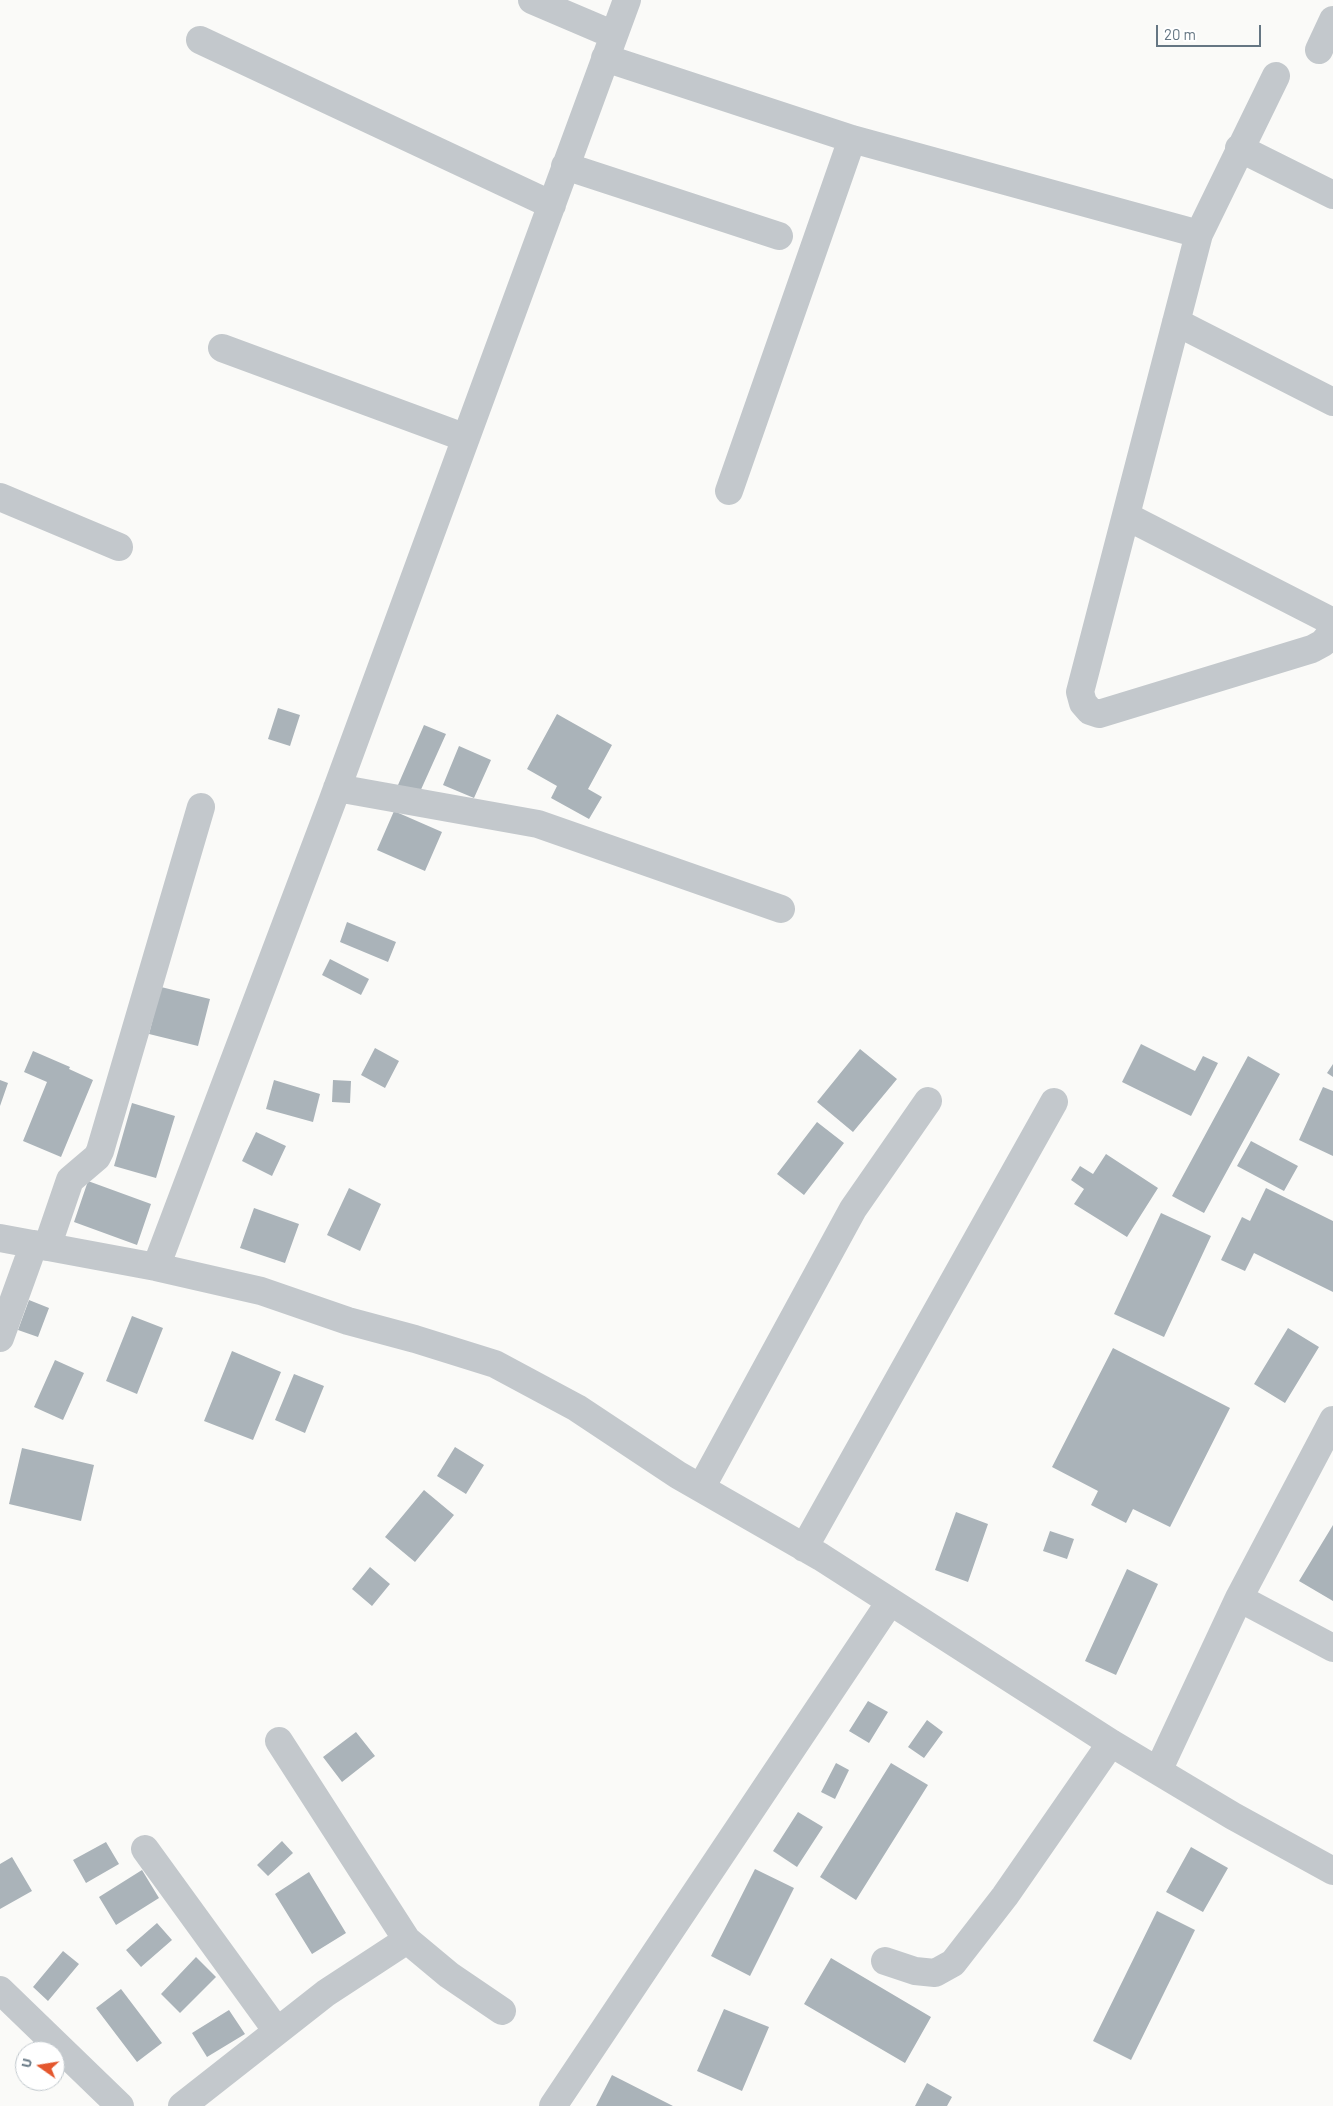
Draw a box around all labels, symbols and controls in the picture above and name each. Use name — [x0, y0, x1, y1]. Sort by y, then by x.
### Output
scale bar — [1158, 15, 1263, 47]
text: 20 m — [1164, 25, 1196, 43]
north arrow — [15, 2041, 65, 2091]
text: U — [17, 2057, 35, 2069]

